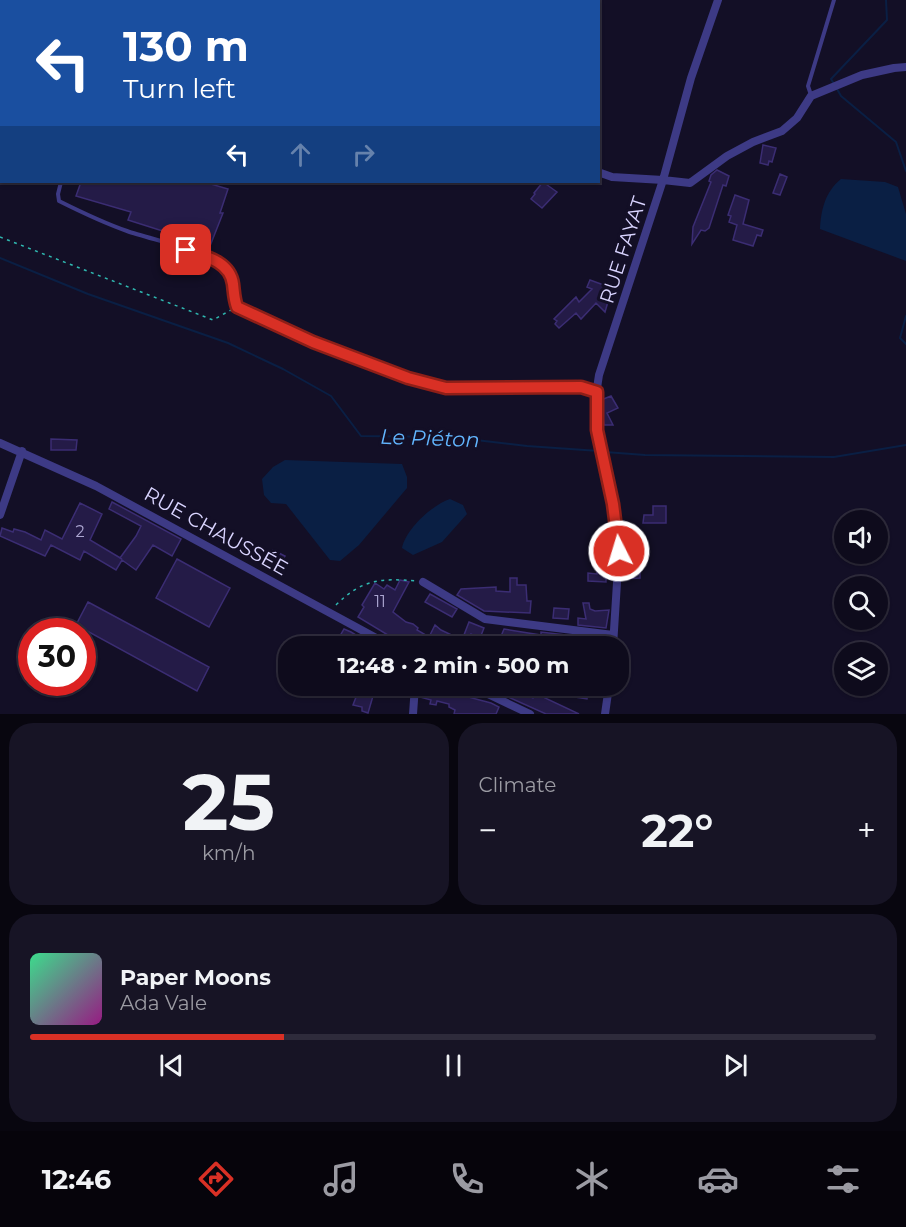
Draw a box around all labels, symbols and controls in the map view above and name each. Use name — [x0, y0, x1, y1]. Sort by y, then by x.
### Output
text: 130 m — [123, 20, 249, 72]
icon: left — [24, 24, 102, 102]
text: Turn left — [123, 72, 236, 105]
icon: left — [221, 138, 254, 171]
icon: ahead — [284, 138, 317, 171]
icon: right — [347, 138, 380, 171]
street label: RUE FAYAT — [594, 193, 652, 307]
pin — [160, 224, 211, 275]
icon: arrive — [169, 233, 202, 266]
water label: Le Piéton — [380, 424, 480, 452]
street label: RUE CHAUSSÉE — [140, 482, 292, 580]
map controls — [834, 510, 888, 696]
button: sound — [834, 510, 888, 564]
position arrow — [587, 519, 651, 583]
house number: 2 — [75, 522, 85, 541]
button: search — [834, 576, 888, 630]
house number: 11 — [374, 592, 386, 611]
speed limit sign: 30 — [18, 618, 96, 696]
button: layers — [834, 642, 888, 696]
text: 12:48 · 2 min · 500 m — [338, 652, 569, 679]
text: 25 — [183, 754, 275, 850]
text: Climate — [479, 773, 556, 797]
text: 22° — [641, 803, 713, 858]
text: − — [479, 810, 497, 850]
text: + — [857, 810, 876, 850]
text: km/h — [202, 841, 255, 865]
text: Paper Moons — [120, 964, 271, 991]
text: Ada Vale — [120, 991, 207, 1015]
icon: previous — [155, 1049, 188, 1082]
icon: pause — [437, 1049, 470, 1082]
icon: next — [719, 1049, 752, 1082]
icon: directions — [195, 1158, 237, 1200]
icon: music — [320, 1158, 362, 1200]
icon: phone — [446, 1158, 488, 1200]
icon: climate — [571, 1158, 613, 1200]
icon: car — [697, 1158, 739, 1200]
icon: filters — [822, 1158, 864, 1200]
text: 12:46 — [42, 1163, 111, 1196]

